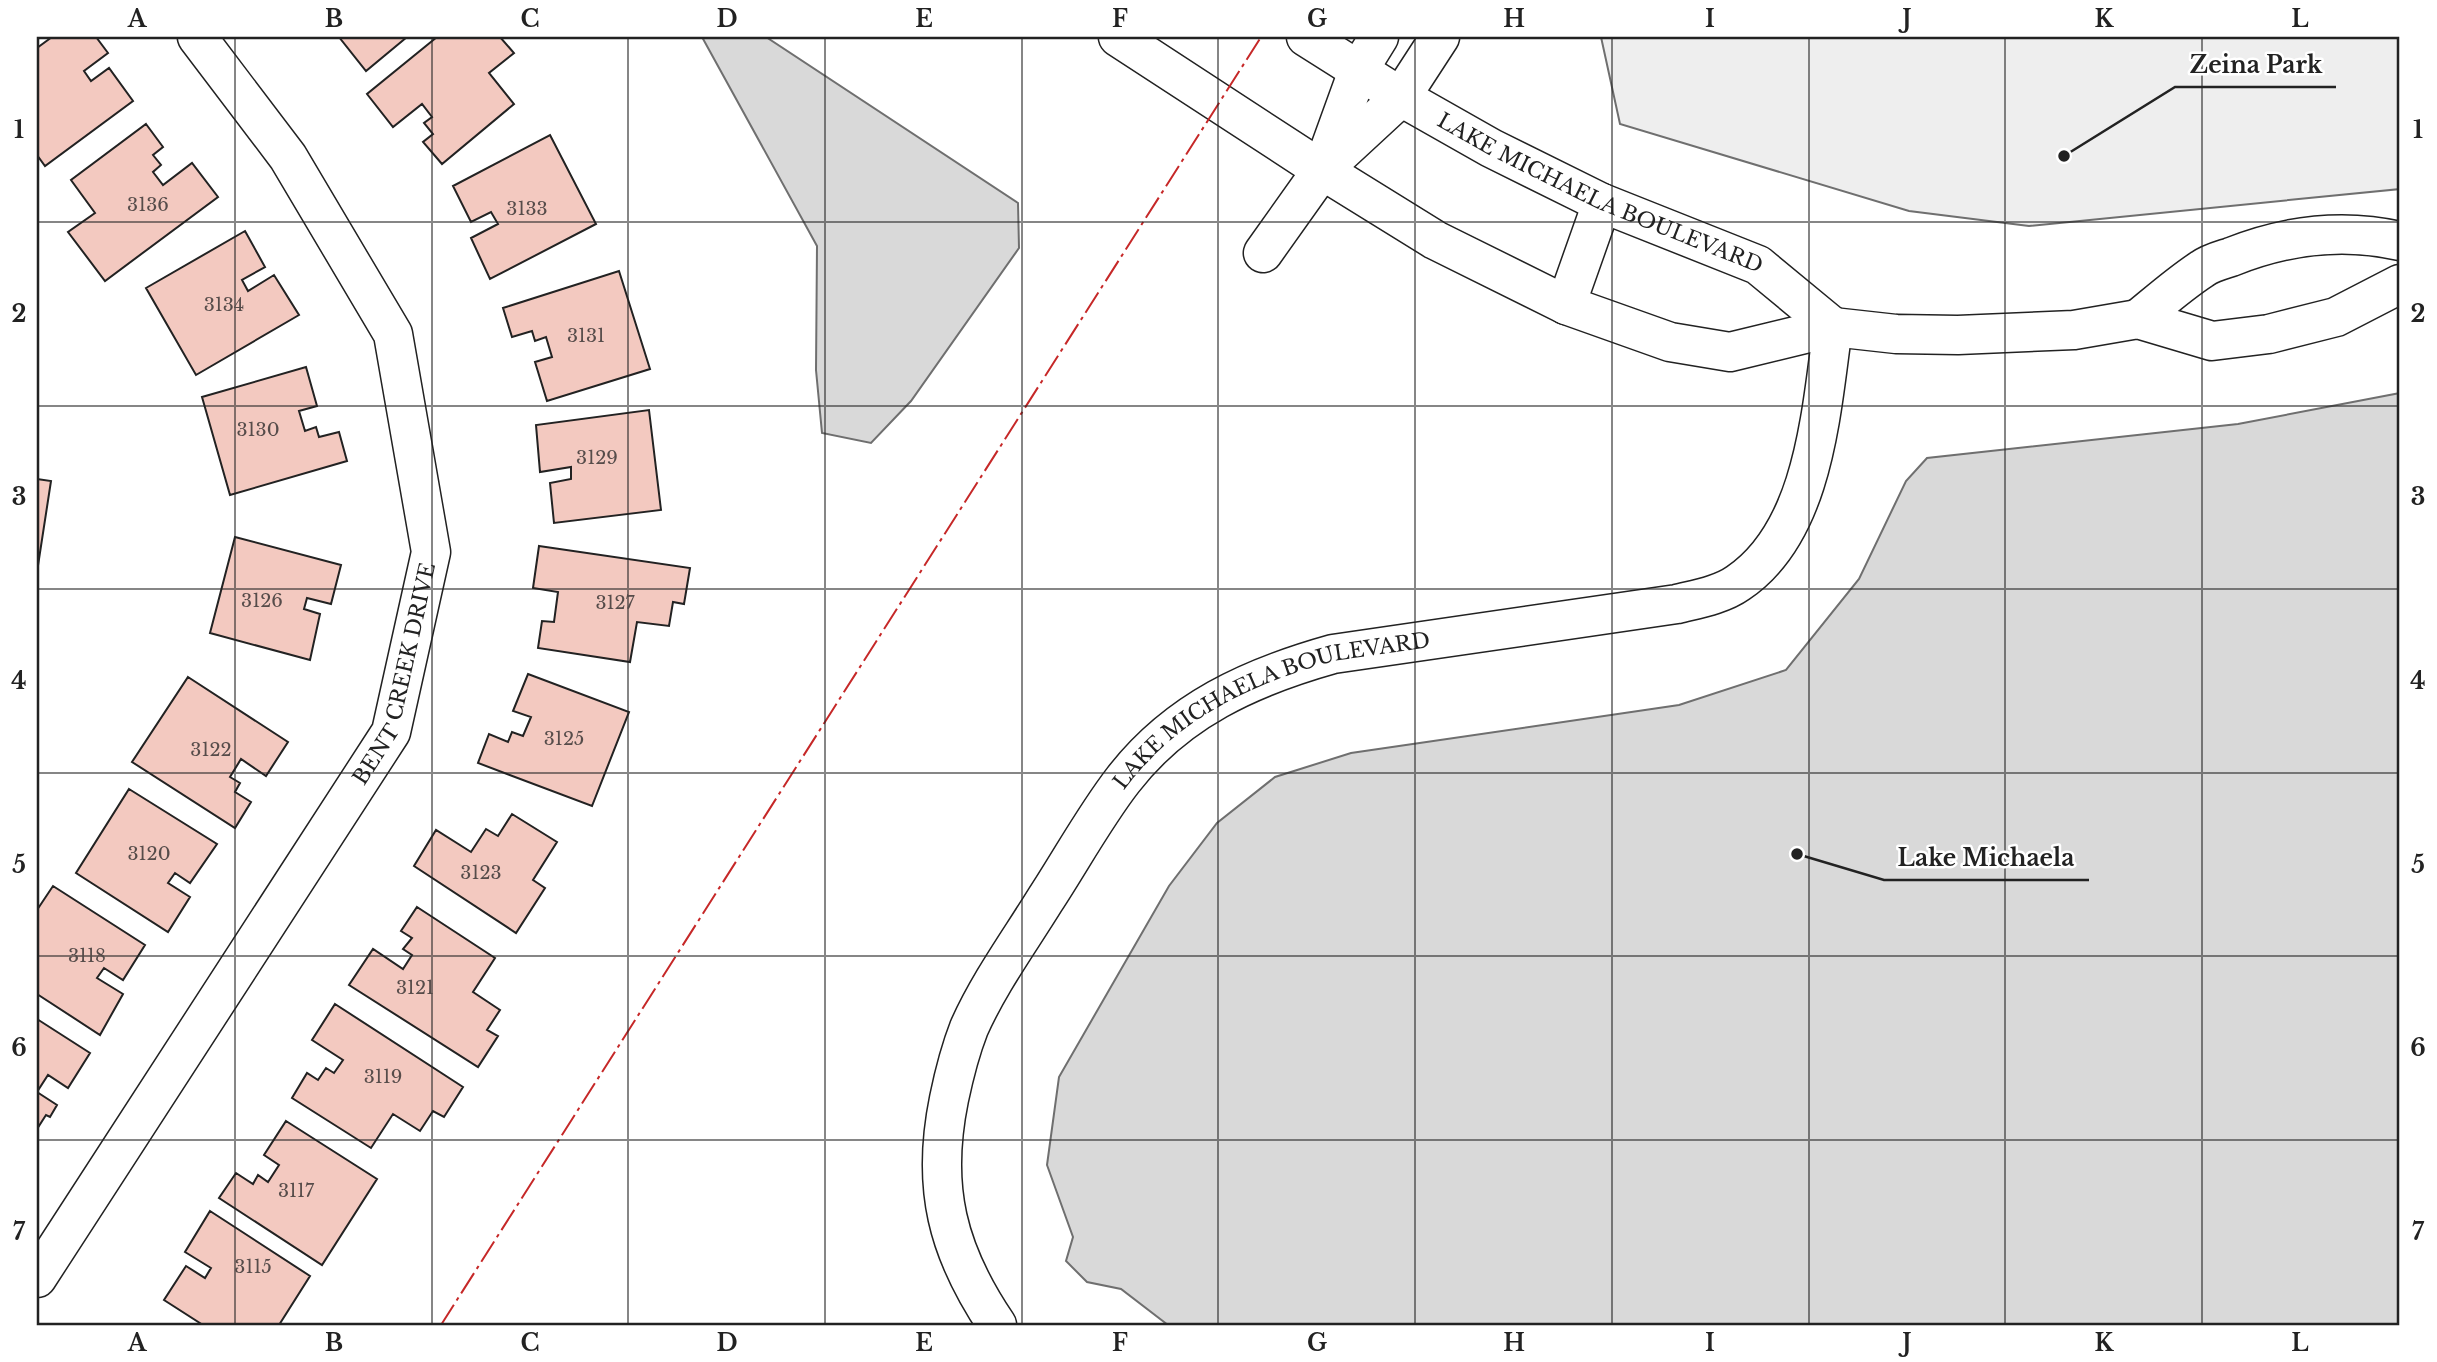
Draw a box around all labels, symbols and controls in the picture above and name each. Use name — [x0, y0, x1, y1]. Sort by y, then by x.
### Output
text: A — [127, 5, 148, 33]
text: B — [325, 5, 343, 33]
text: C — [521, 5, 539, 33]
text: D — [716, 5, 738, 33]
text: E — [915, 5, 933, 33]
text: F — [1112, 5, 1128, 33]
text: G — [1307, 5, 1327, 33]
text: H — [1503, 5, 1525, 33]
text: I — [1705, 5, 1715, 33]
text: J — [1898, 5, 1912, 33]
text: K — [2095, 5, 2115, 33]
text: L — [2291, 5, 2309, 33]
callout: Zeina Park — [2175, 43, 2336, 87]
text: Zeina Park — [2190, 51, 2323, 79]
street label: LAKE MICHAELA BOULEVARD — [1433, 107, 1767, 279]
text: 1 — [14, 116, 24, 144]
text: 1 — [2413, 116, 2423, 144]
house number: 3136 — [127, 194, 169, 216]
house number: 3133 — [506, 198, 548, 220]
house number: 3134 — [204, 294, 244, 316]
text: 2 — [12, 300, 26, 328]
text: 2 — [2411, 300, 2425, 328]
house number: 3131 — [567, 325, 605, 347]
house number: 3130 — [236, 419, 280, 441]
house number: 3129 — [576, 447, 618, 469]
text: 3 — [12, 483, 26, 511]
text: 3 — [2411, 483, 2425, 511]
street label: BENT CREEK DRIVE — [347, 560, 441, 790]
house number: 3126 — [241, 590, 283, 612]
house number: 3127 — [595, 592, 636, 614]
street label: LAKE MICHAELA BOULEVARD — [1108, 627, 1432, 794]
text: 4 — [11, 667, 27, 695]
text: 4 — [2410, 667, 2426, 695]
house number: 3125 — [544, 728, 584, 750]
house number: 3122 — [190, 739, 232, 761]
callout: Lake Michaela — [1884, 836, 2089, 880]
house number: 3120 — [127, 843, 171, 865]
text: Lake Michaela — [1898, 844, 2074, 872]
text: 5 — [12, 851, 26, 879]
text: 5 — [2411, 851, 2425, 879]
house number: 3123 — [460, 862, 502, 884]
house number: 3118 — [68, 945, 106, 967]
house number: 3121 — [396, 977, 434, 999]
text: 6 — [11, 1034, 27, 1062]
text: 6 — [2410, 1034, 2426, 1062]
house number: 3119 — [364, 1066, 402, 1088]
house number: 3117 — [278, 1180, 315, 1202]
text: 7 — [13, 1218, 26, 1246]
text: 7 — [2412, 1218, 2425, 1246]
house number: 3115 — [234, 1256, 272, 1278]
text: A — [127, 1329, 148, 1357]
text: B — [325, 1329, 343, 1357]
text: C — [521, 1329, 539, 1357]
text: D — [716, 1329, 738, 1357]
text: E — [915, 1329, 933, 1357]
text: F — [1112, 1329, 1128, 1357]
text: G — [1307, 1329, 1327, 1357]
text: H — [1503, 1329, 1525, 1357]
text: I — [1705, 1329, 1715, 1357]
text: J — [1898, 1329, 1912, 1357]
text: K — [2095, 1329, 2115, 1357]
text: L — [2291, 1329, 2309, 1357]

